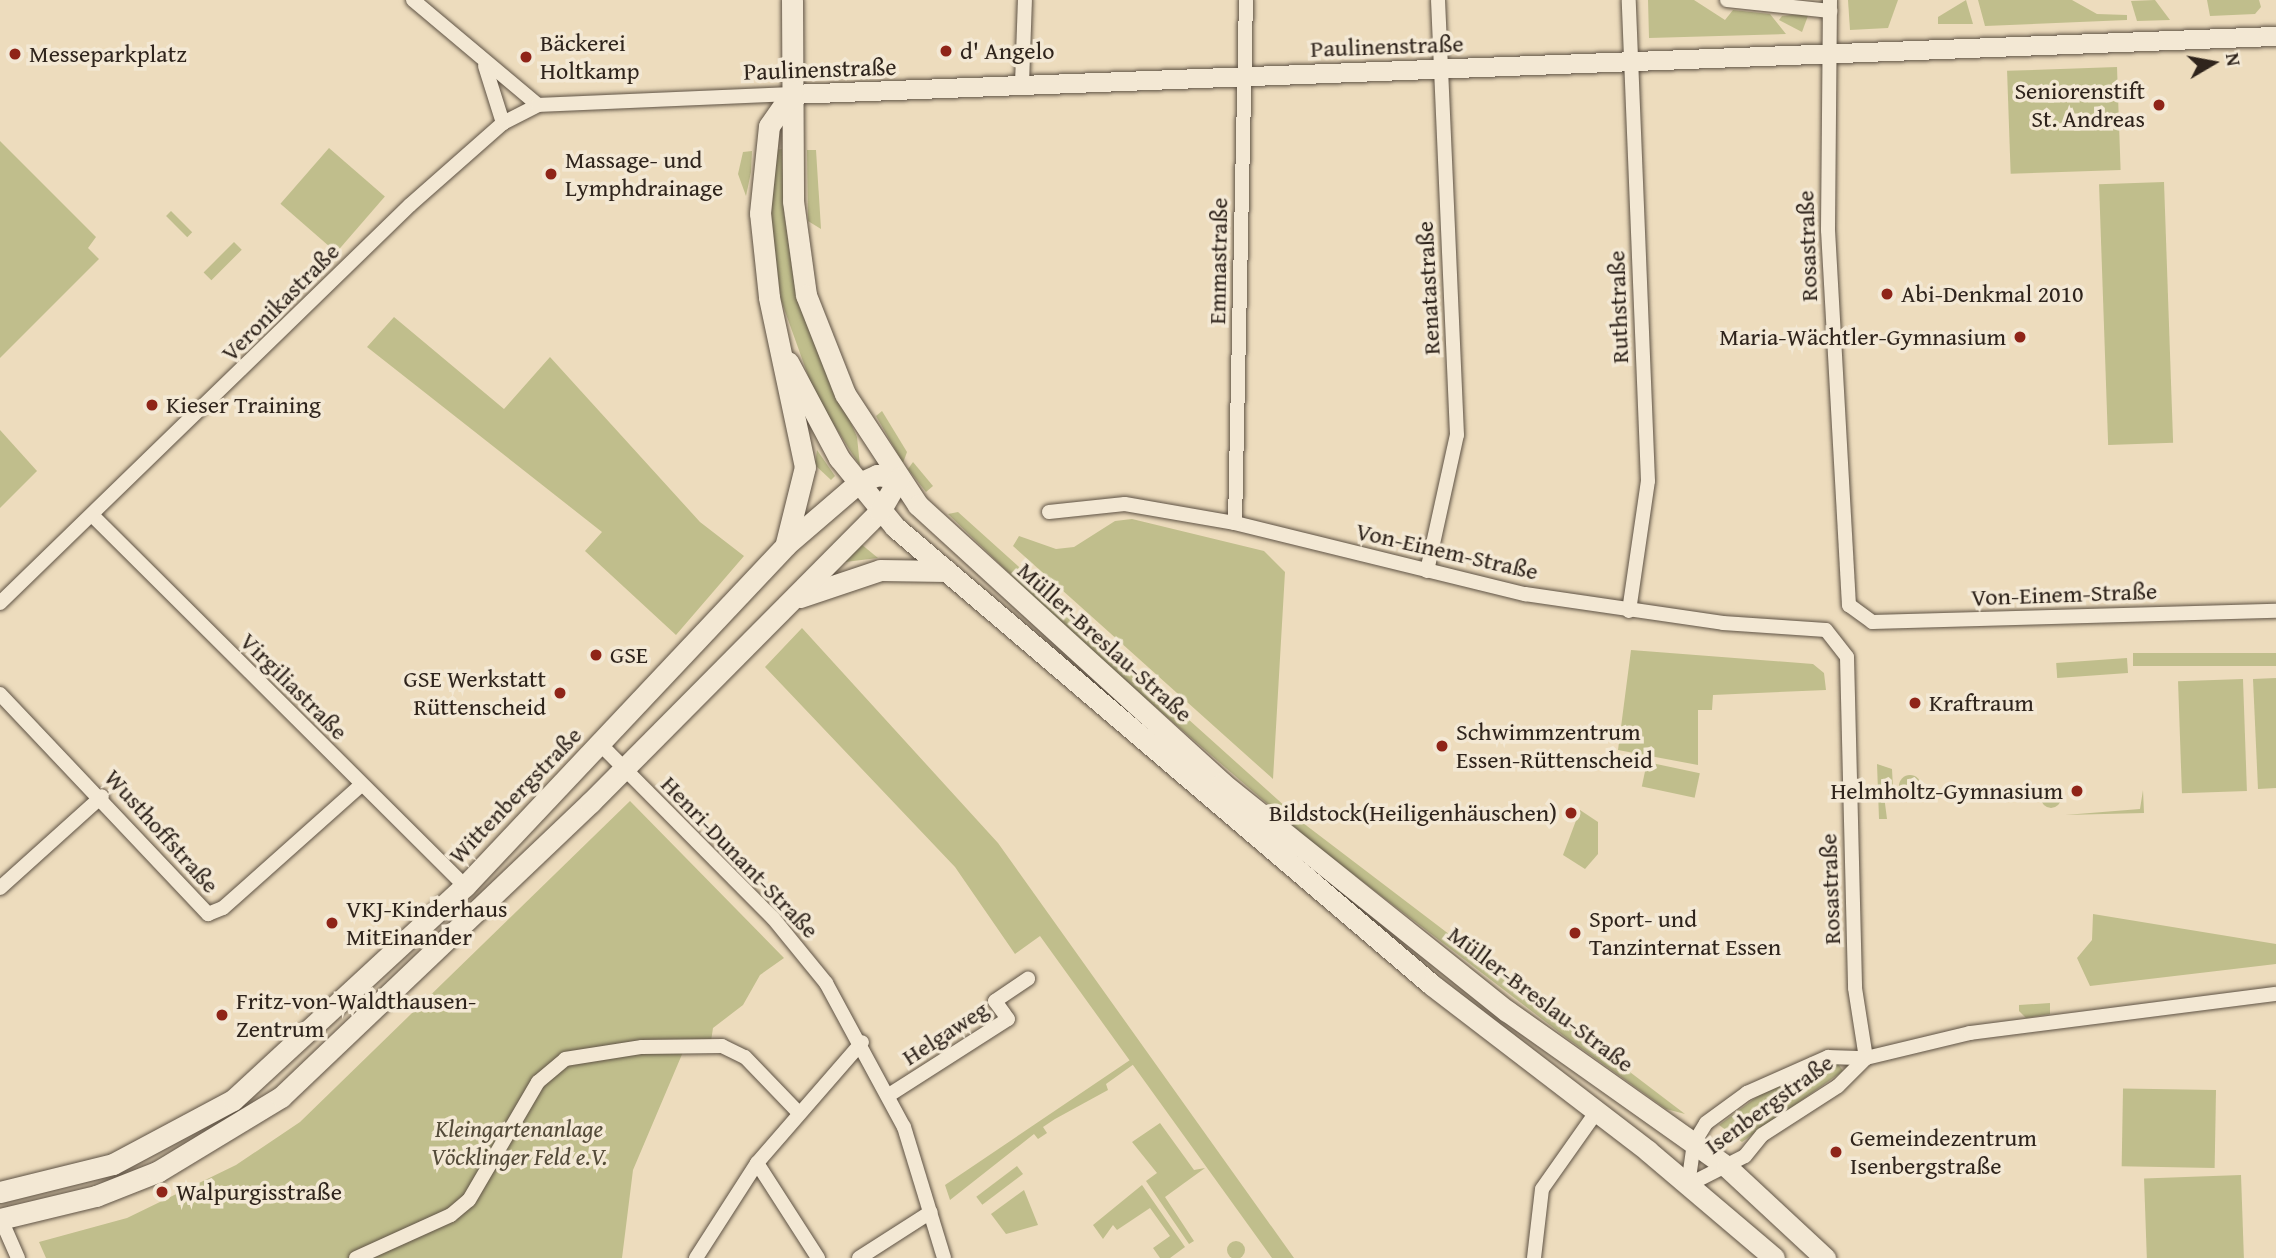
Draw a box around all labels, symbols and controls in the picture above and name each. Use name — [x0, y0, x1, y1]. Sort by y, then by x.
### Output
north arrow — [2178, 28, 2248, 98]
place label: Bäckerei Holtkamp — [540, 29, 639, 85]
street label: Paulinenstraße — [1310, 29, 1464, 63]
place label: d' Angelo — [960, 37, 1054, 65]
place label: Messeparkplatz — [29, 40, 187, 68]
marker: d' Angelo — [938, 43, 954, 59]
marker: Messeparkplatz — [7, 46, 23, 62]
marker: Bäckerei Holtkamp — [518, 49, 534, 65]
text: N — [2219, 51, 2249, 68]
street label: Paulinenstraße — [743, 52, 897, 86]
place label: Seniorenstift St. Andreas — [2014, 77, 2145, 133]
marker: Seniorenstift St. Andreas — [2151, 97, 2167, 113]
place label: Massage- und Lymphdrainage — [565, 146, 723, 202]
marker: Massage- und Lymphdrainage — [543, 166, 559, 182]
street label: Rosastraße — [1791, 190, 1823, 302]
street label: Emmastraße — [1202, 197, 1234, 325]
street label: Renatastraße — [1410, 220, 1446, 356]
street label: Veronikastraße — [215, 237, 345, 367]
street label: Ruthstraße — [1602, 250, 1634, 364]
place label: Abi-Denkmal 2010 — [1901, 280, 2084, 308]
marker: Abi-Denkmal 2010 — [1879, 286, 1895, 302]
place label: Maria-Wächtler-Gymnasium — [1719, 323, 2006, 351]
marker: Maria-Wächtler-Gymnasium — [2012, 329, 2028, 345]
place label: Kieser Training — [166, 391, 321, 419]
marker: Kieser Training — [144, 397, 160, 413]
street label: Von-Einem-Straße — [1353, 516, 1541, 586]
street label: Müller-Breslau-Straße — [1012, 556, 1198, 728]
street label: Von-Einem-Straße — [1970, 576, 2158, 612]
street label: Virgiliastraße — [234, 626, 354, 746]
place label: GSE — [610, 641, 648, 669]
marker: GSE — [588, 647, 604, 663]
place label: GSE Werkstatt Rüttenscheid — [404, 665, 546, 721]
marker: GSE Werkstatt Rüttenscheid — [552, 685, 568, 701]
place label: Kraftraum — [1929, 689, 2034, 717]
marker: Kraftraum — [1907, 695, 1923, 711]
place label: Schwimmzentrum Essen-Rüttenscheid — [1456, 718, 1653, 774]
street label: Wittenbergstraße — [443, 721, 587, 869]
marker: Schwimmzentrum Essen-Rüttenscheid — [1434, 738, 1450, 754]
street label: Wusthoffstraße — [99, 763, 225, 899]
street label: Henri-Dunant-Straße — [655, 770, 825, 944]
place label: Helmholtz-Gymnasium — [1830, 777, 2063, 805]
marker: Helmholtz-Gymnasium — [2069, 783, 2085, 799]
place label: Bildstock(Heiligenhäuschen) — [1269, 799, 1557, 827]
marker: Bildstock(Heiligenhäuschen) — [1563, 805, 1579, 821]
street label: Rosastraße — [1814, 833, 1846, 945]
place label: VKJ-Kinderhaus MitEinander — [346, 895, 507, 951]
place label: Sport- und Tanzinternat Essen — [1589, 905, 1781, 961]
marker: VKJ-Kinderhaus MitEinander — [324, 915, 340, 931]
street label: Müller-Breslau-Straße — [1442, 920, 1640, 1078]
marker: Sport- und Tanzinternat Essen — [1567, 925, 1583, 941]
place label: Fritz-von-Waldthausen- Zentrum — [236, 987, 476, 1043]
street label: Helgaweg — [897, 995, 993, 1071]
marker: Fritz-von-Waldthausen- Zentrum — [214, 1007, 230, 1023]
street label: Isenbergstraße — [1699, 1048, 1839, 1160]
park label: Kleingartenanlage Vöcklinger Feld e.V. — [431, 1115, 607, 1171]
place label: Gemeindezentrum Isenbergstraße — [1850, 1124, 2037, 1180]
marker: Gemeindezentrum Isenbergstraße — [1828, 1144, 1844, 1160]
place label: Walpurgisstraße — [176, 1178, 342, 1206]
marker: Walpurgisstraße — [154, 1184, 170, 1200]

